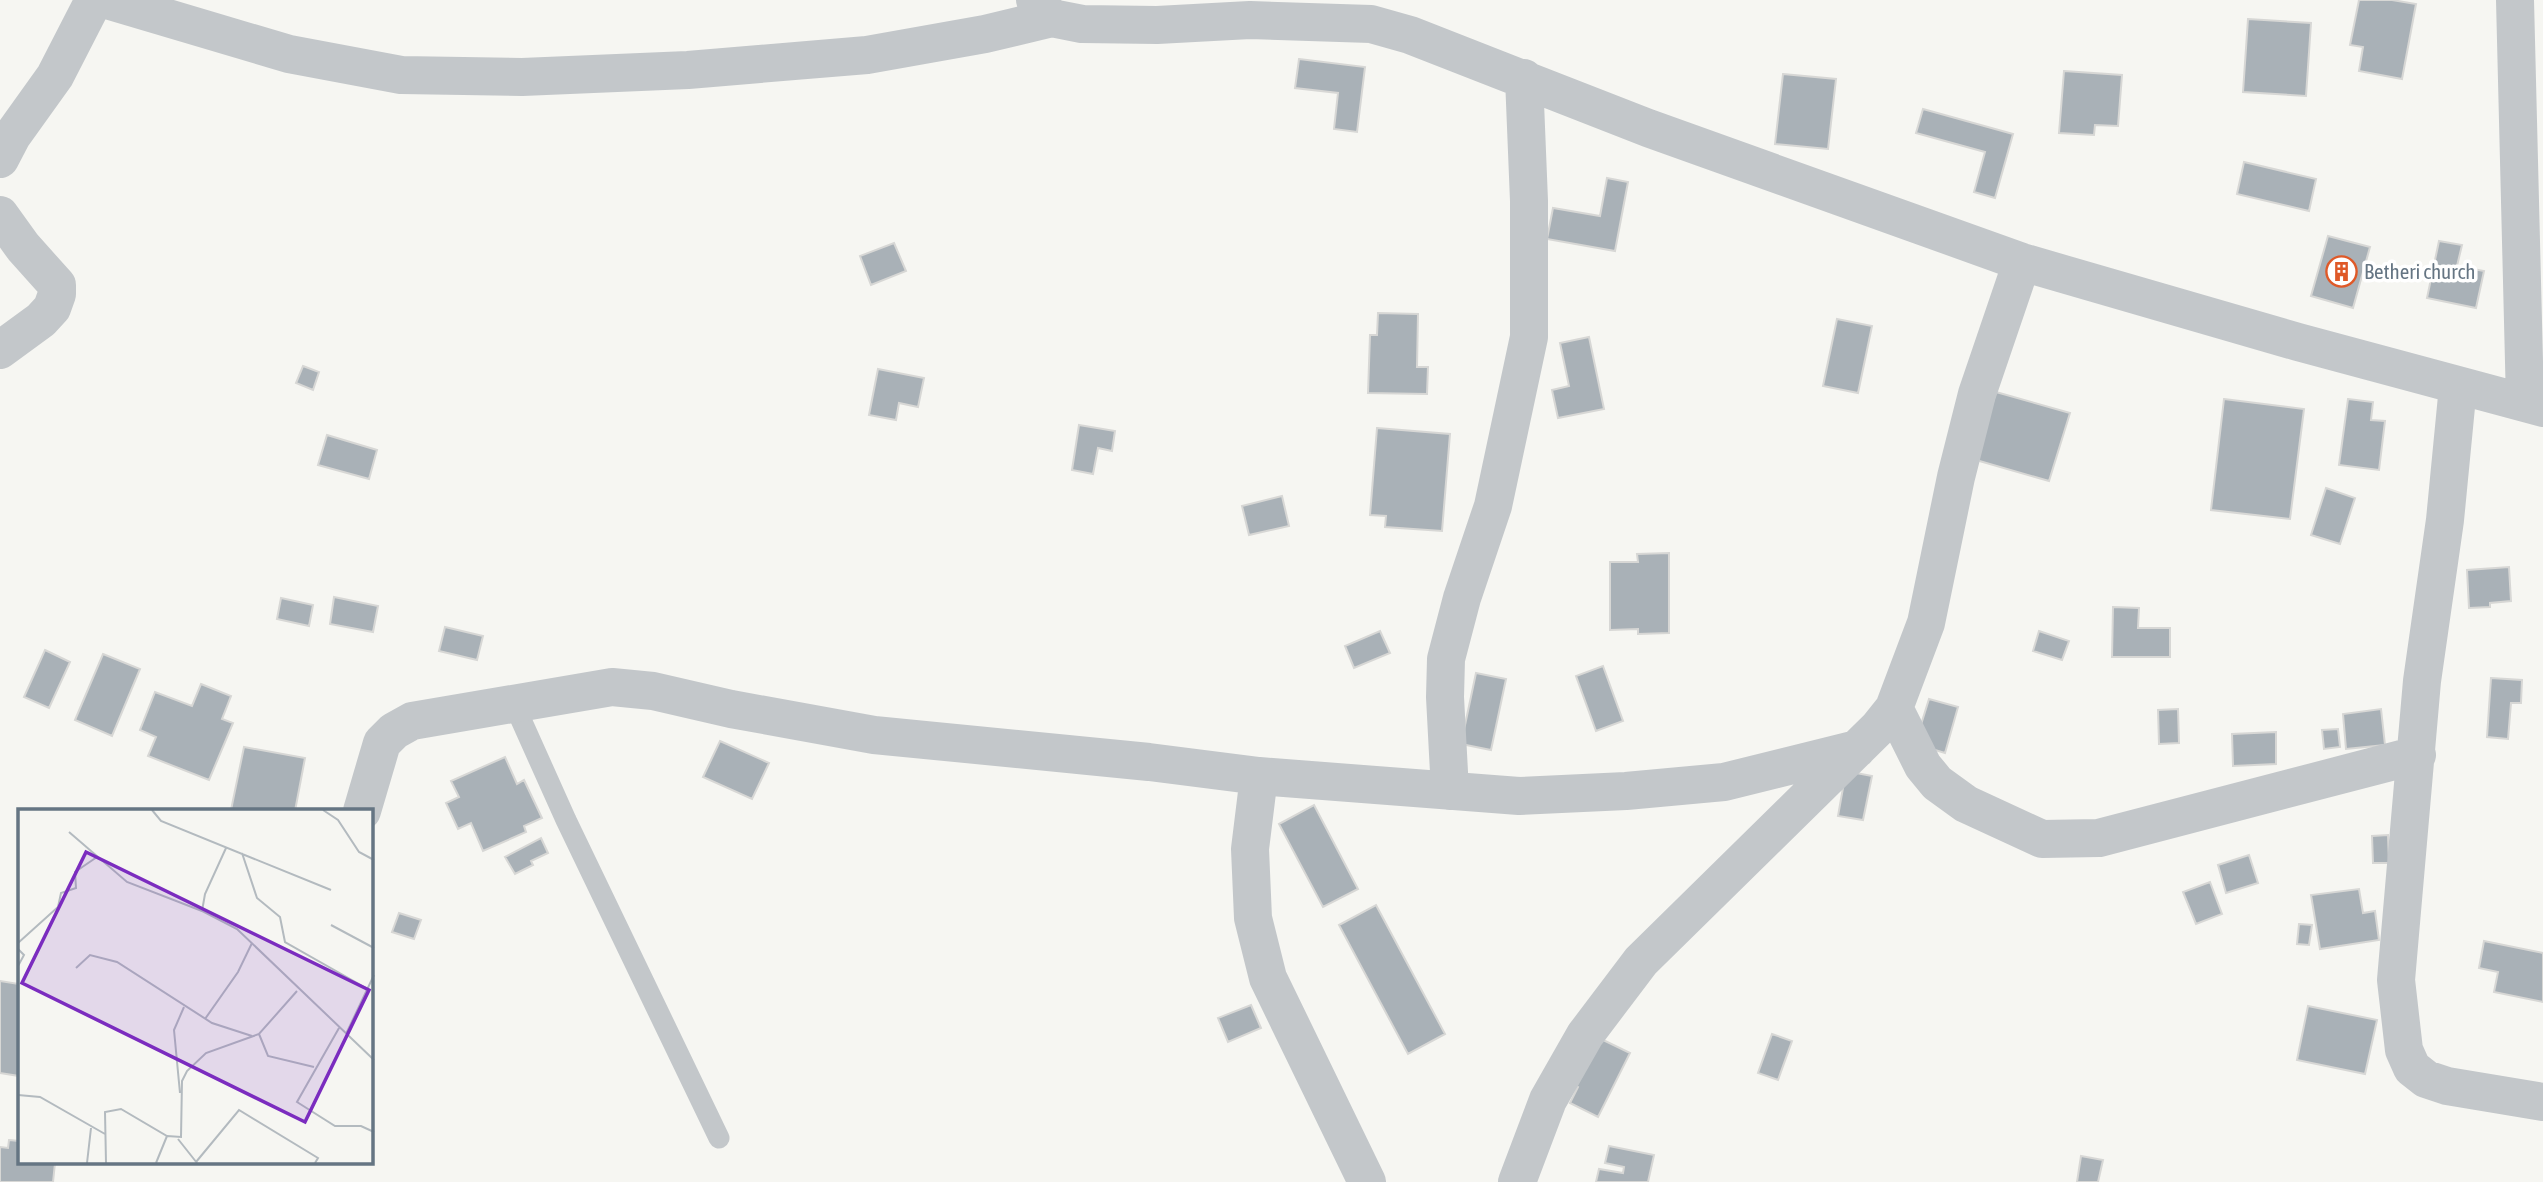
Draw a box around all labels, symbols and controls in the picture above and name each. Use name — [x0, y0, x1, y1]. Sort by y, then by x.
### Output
building icon: Betheri church — [2324, 254, 2358, 288]
place label: Betheri church — [2364, 259, 2475, 283]
inset map — [18, 809, 373, 1164]

